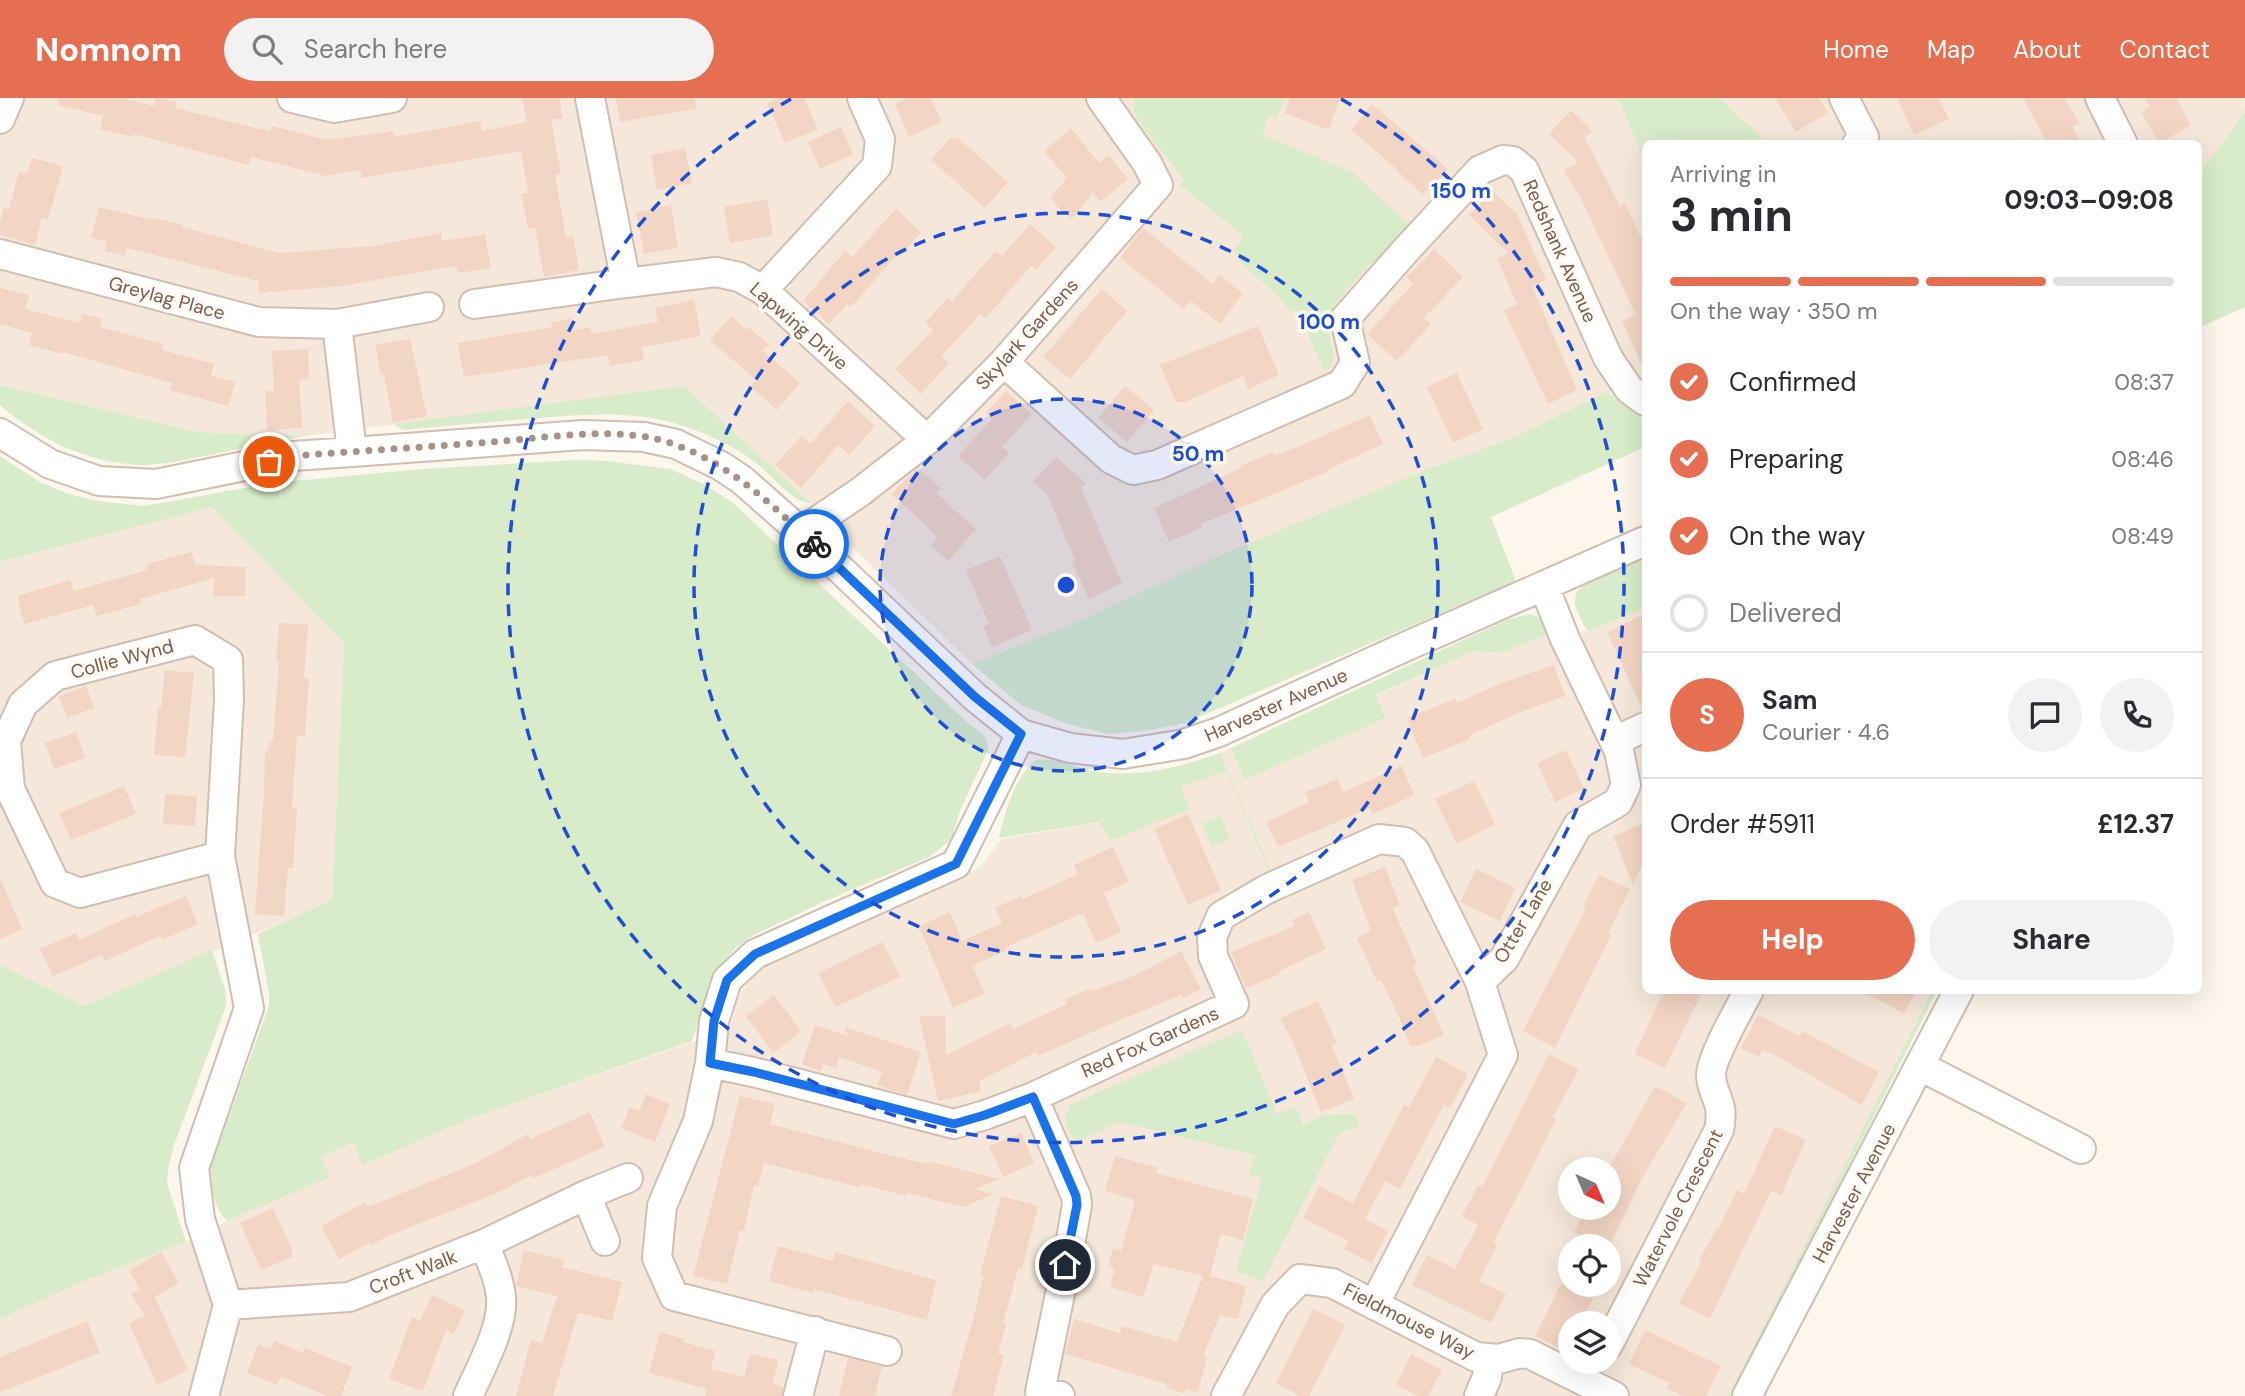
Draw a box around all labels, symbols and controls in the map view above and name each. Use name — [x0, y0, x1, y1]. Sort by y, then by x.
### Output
search box — [224, 18, 714, 81]
text: Nomnom — [35, 28, 182, 71]
icon: search — [248, 30, 286, 68]
text: Search here — [304, 32, 447, 66]
text: Home — [1823, 34, 1889, 65]
text: Map — [1927, 34, 1975, 65]
text: About — [2013, 34, 2082, 65]
text: Contact — [2120, 34, 2210, 65]
text: Arriving in — [1670, 159, 1776, 189]
street label: Redshank Avenue — [1517, 175, 1603, 327]
text: 150 m — [1431, 177, 1491, 205]
text: 09:03–09:08 — [2004, 183, 2174, 217]
text: 3 min — [1670, 185, 1793, 245]
street label: Greylag Place — [106, 270, 228, 326]
street label: Skylark Gardens — [970, 273, 1084, 395]
street label: Lapwing Drive — [745, 276, 853, 376]
text: On the way · 350 m — [1670, 296, 1877, 326]
text: 100 m — [1298, 308, 1360, 336]
icon: check — [1670, 363, 1708, 401]
text: Confirmed — [1729, 365, 1856, 399]
text: 08:37 — [2114, 367, 2174, 397]
pin — [239, 432, 299, 492]
text: 50 m — [1172, 440, 1224, 468]
icon: check — [1670, 440, 1708, 478]
text: Preparing — [1729, 442, 1844, 476]
icon: bag — [250, 443, 288, 481]
text: 08:46 — [2111, 444, 2174, 474]
courier — [779, 509, 849, 579]
icon: check — [1670, 517, 1708, 555]
text: On the way — [1729, 519, 1865, 553]
text: 08:49 — [2111, 521, 2174, 551]
icon: bike — [795, 525, 833, 563]
centre of rings — [1054, 573, 1078, 597]
text: Delivered — [1729, 596, 1842, 630]
street label: Collie Wynd — [68, 633, 176, 685]
street label: Harvester Avenue — [1200, 662, 1352, 748]
button: chat — [2008, 678, 2082, 752]
button: phone — [2100, 678, 2174, 752]
text: Sam — [1762, 683, 1817, 717]
text: S — [1699, 698, 1715, 732]
text: Courier · 4.6 — [1762, 717, 1890, 747]
text: Order #5911 — [1670, 807, 1815, 841]
text: £12.37 — [2097, 807, 2174, 841]
street label: Otter Lane — [1488, 874, 1558, 968]
button: Help — [1670, 900, 1915, 980]
button: Share — [1929, 900, 2174, 980]
street label: Red Fox Gardens — [1077, 1000, 1223, 1084]
street label: Harvester Avenue — [1807, 1119, 1901, 1267]
street label: Watervole Crescent — [1627, 1125, 1729, 1291]
north arrow — [1558, 1157, 1620, 1220]
map controls — [1558, 1157, 1621, 1374]
button: locate — [1558, 1234, 1621, 1297]
pin — [1035, 1235, 1095, 1295]
street label: Croft Walk — [366, 1244, 461, 1300]
icon: home — [1046, 1246, 1084, 1284]
street label: Fieldmouse Way — [1339, 1277, 1479, 1365]
button: layers — [1558, 1311, 1621, 1374]

